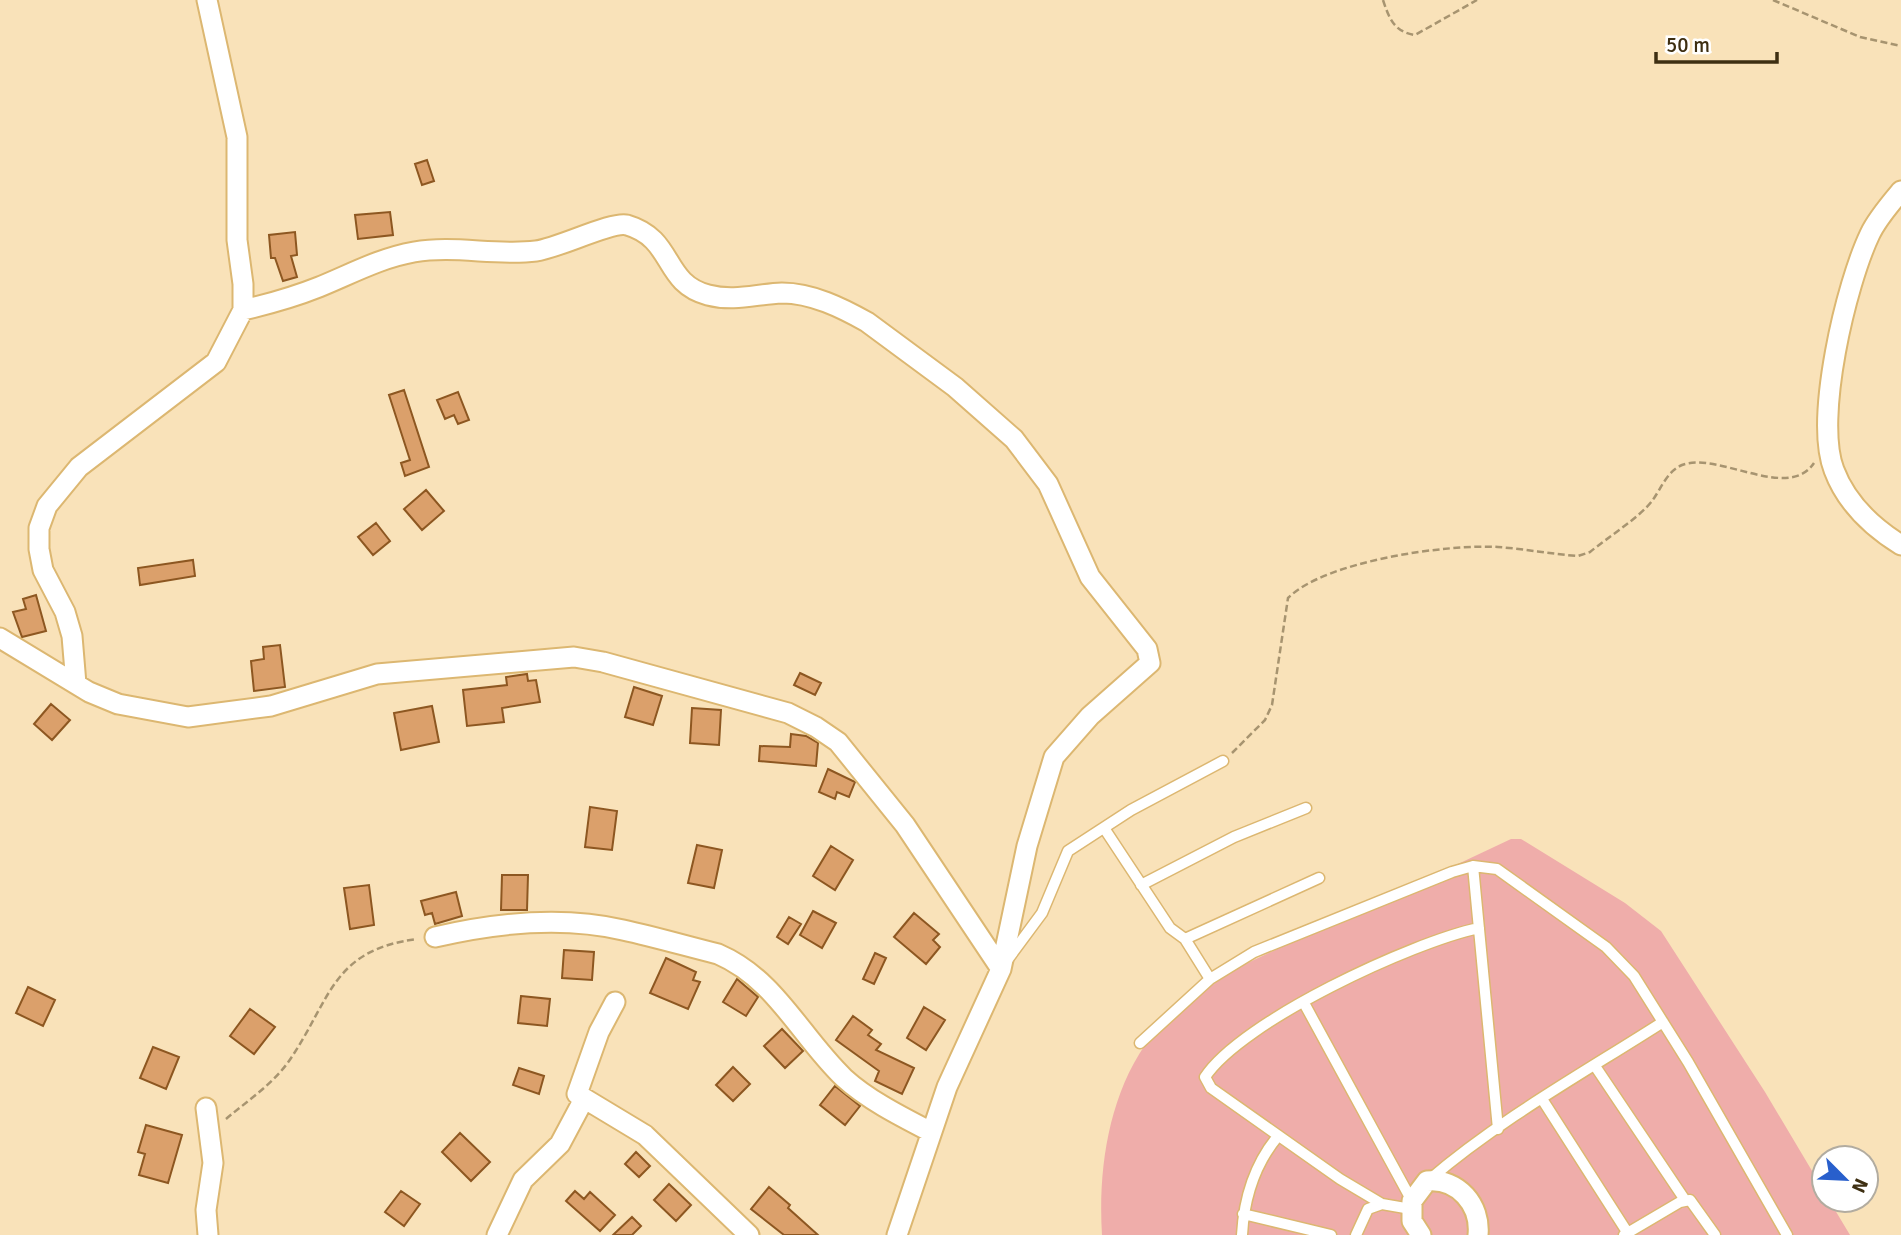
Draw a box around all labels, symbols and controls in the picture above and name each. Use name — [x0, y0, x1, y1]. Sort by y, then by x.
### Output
scale bar — [1656, 21, 1777, 65]
text: 50 m — [1666, 32, 1710, 58]
north arrow — [1810, 1144, 1880, 1214]
text: N — [1846, 1175, 1873, 1196]

